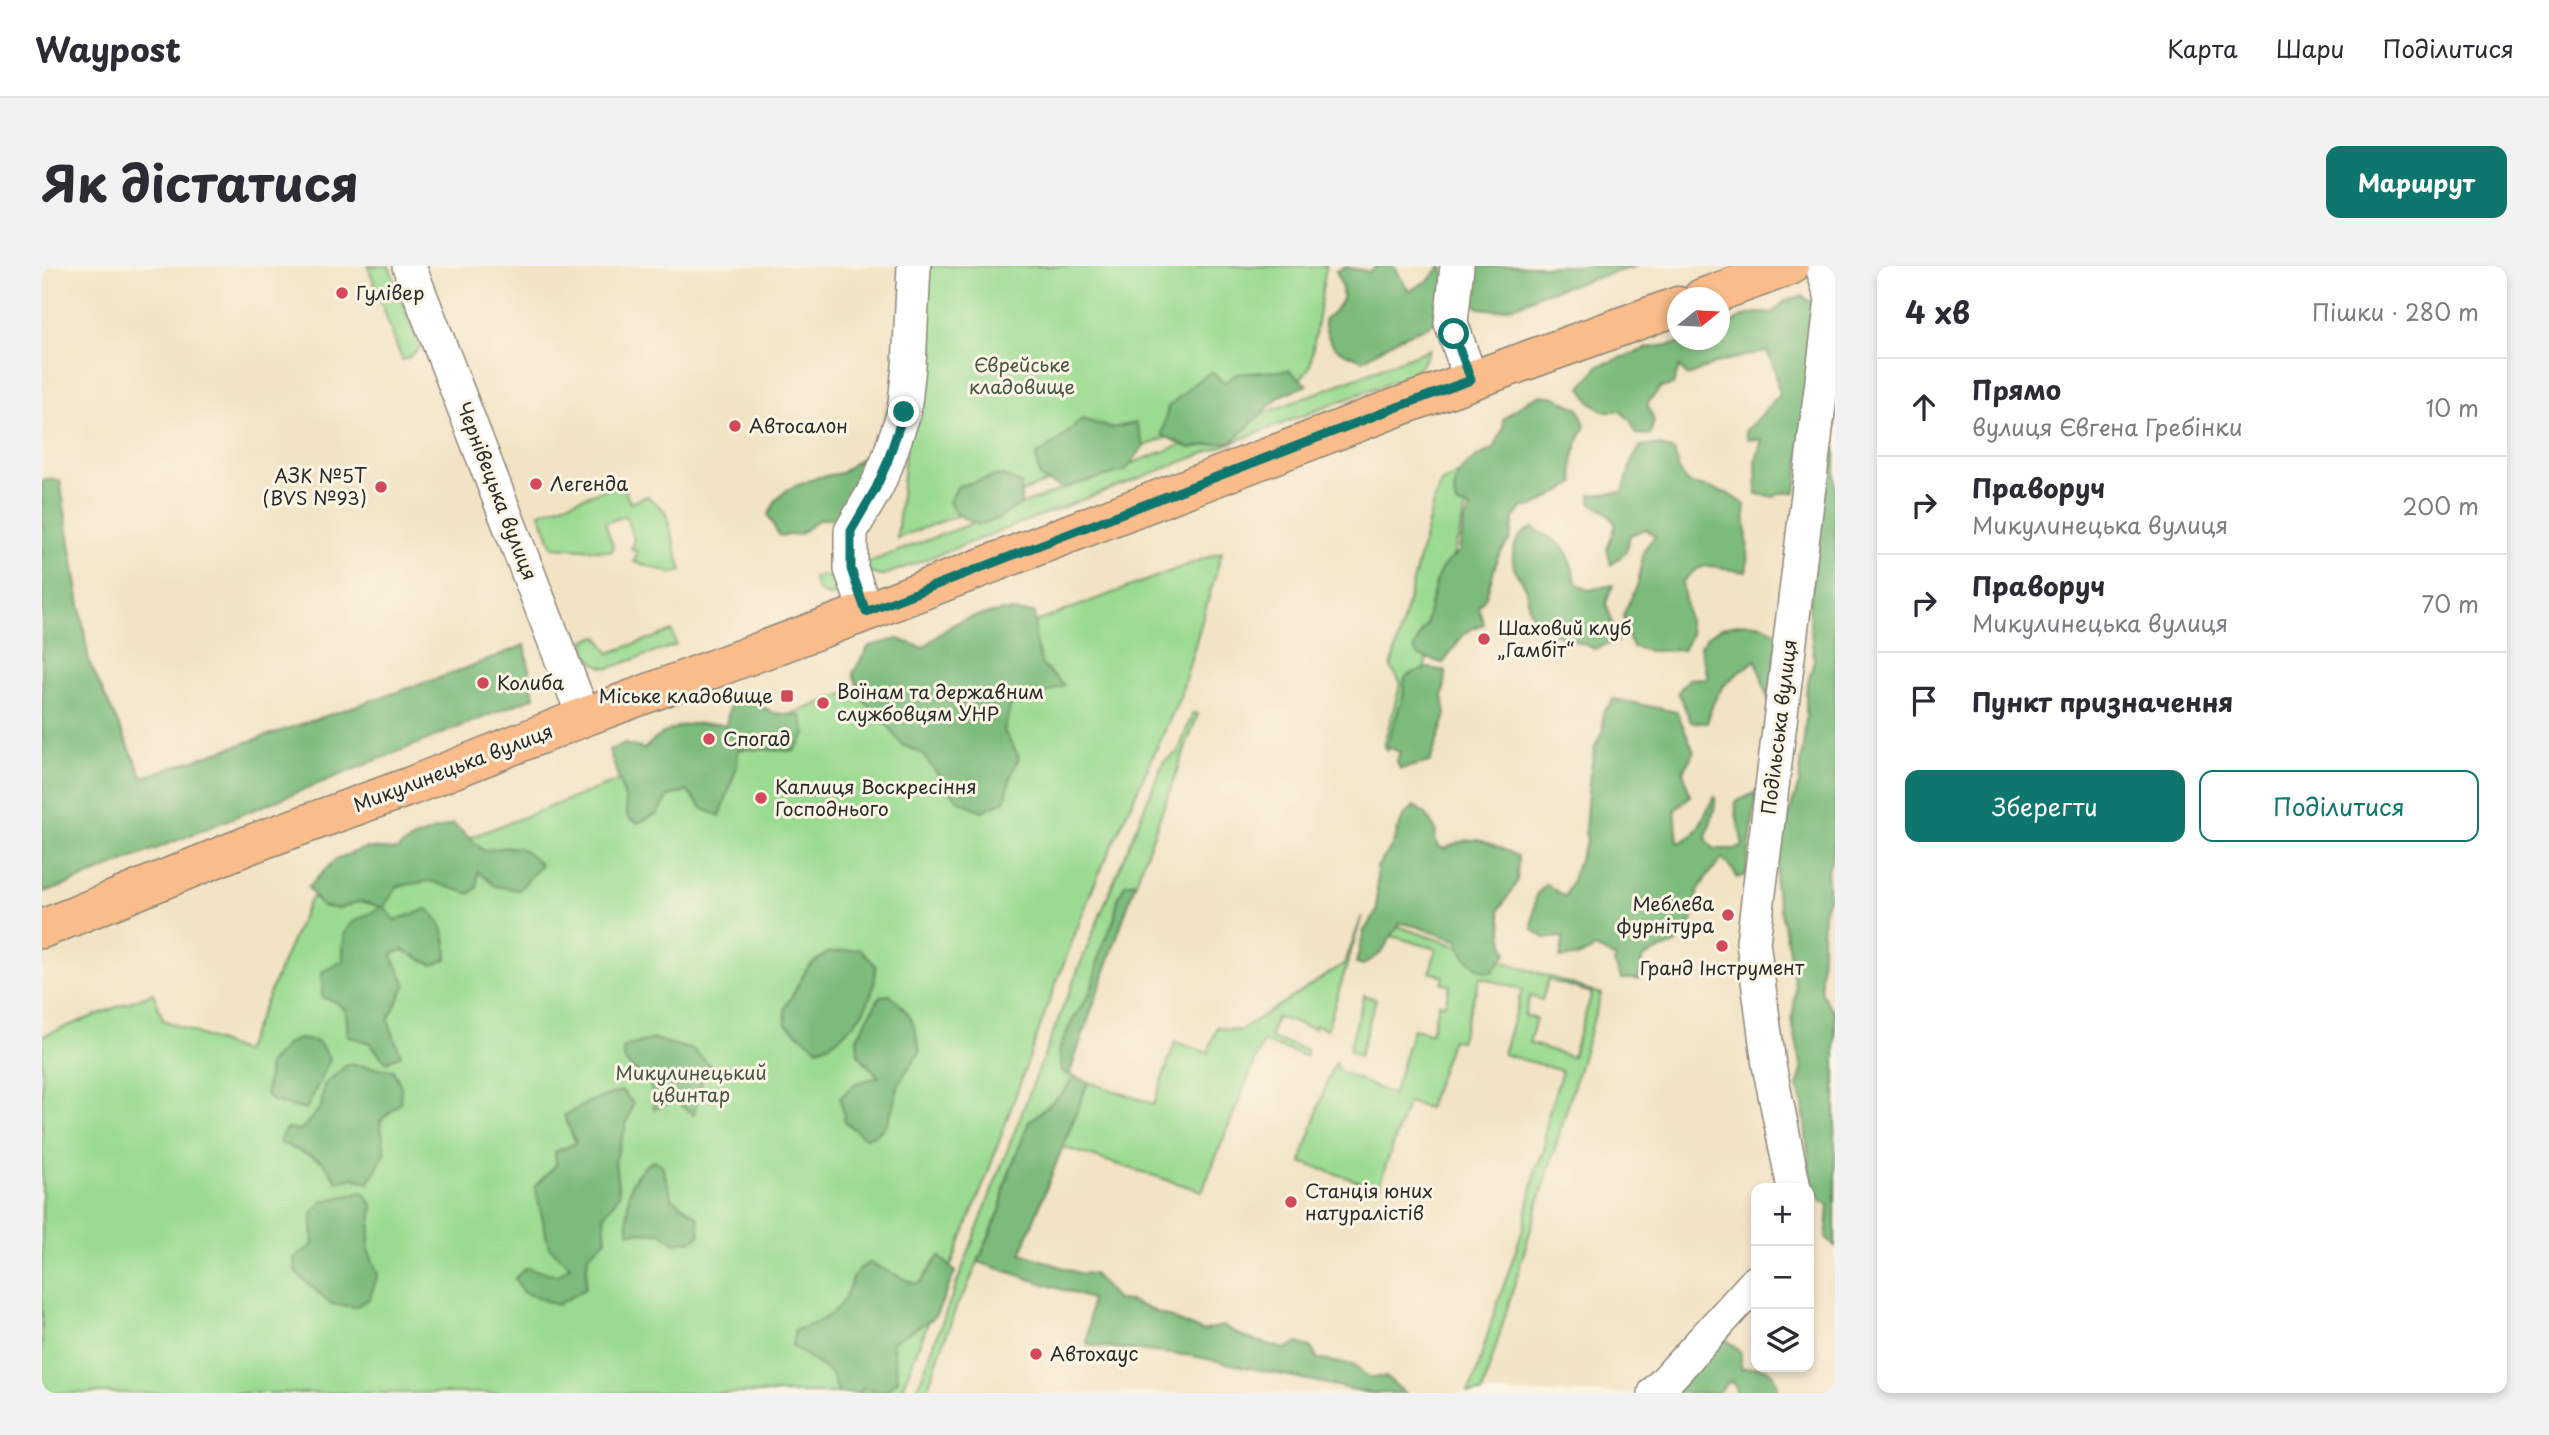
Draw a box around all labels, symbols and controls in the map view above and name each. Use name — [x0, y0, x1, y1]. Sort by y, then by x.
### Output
text: Waypost — [35, 23, 181, 73]
text: Карта — [2167, 30, 2238, 66]
text: Шари — [2276, 30, 2345, 66]
text: Поділитися — [2383, 30, 2514, 66]
text: Як дістатися — [42, 145, 359, 219]
button: Маршрут — [2326, 146, 2507, 218]
place label: Гулівер — [356, 278, 425, 306]
marker: Гулівер — [334, 285, 350, 301]
north arrow — [1667, 287, 1730, 350]
text: 4 хв — [1905, 289, 1970, 334]
text: Пішки · 280 m — [2312, 294, 2479, 329]
route start — [1438, 318, 1469, 349]
park label: Єврейське кладовище — [969, 350, 1075, 400]
text: Прямо — [1972, 370, 2061, 409]
icon: ahead — [1905, 388, 1943, 426]
text: 10 m — [2425, 390, 2479, 425]
route end — [888, 396, 919, 427]
street label: Чернівецька вулиця — [451, 397, 545, 584]
text: вулиця Євгена Гребінки — [1972, 409, 2243, 444]
place label: Автосалон — [749, 411, 848, 439]
marker: Автосалон — [727, 418, 743, 434]
place label: АЗК №5Т (BVS №93) — [262, 461, 367, 511]
text: Праворуч — [1972, 468, 2105, 507]
place label: Легенда — [550, 469, 628, 497]
marker: Легенда — [528, 476, 544, 492]
marker: АЗК №5Т (BVS №93) — [373, 479, 389, 495]
icon: right — [1905, 486, 1943, 524]
text: 200 m — [2402, 488, 2479, 523]
text: Микулинецька вулиця — [1972, 507, 2228, 542]
text: Праворуч — [1972, 566, 2105, 605]
icon: right — [1905, 584, 1943, 622]
text: 70 m — [2421, 586, 2479, 621]
text: Микулинецька вулиця — [1972, 605, 2228, 640]
place label: Шаховий клуб „Гамбіт“ — [1498, 613, 1631, 663]
marker: Шаховий клуб „Гамбіт“ — [1476, 631, 1492, 647]
street label: Подільська вулиця — [1753, 638, 1803, 816]
place label: Колиба — [497, 668, 564, 696]
marker: Колиба — [475, 675, 491, 691]
place label: Воїнам та державним службовцям УНР — [837, 677, 1044, 727]
place label: Міське кладовище — [599, 681, 773, 709]
icon: arrive — [1905, 682, 1943, 720]
text: Пункт призначення — [1972, 682, 2233, 721]
marker: Міське кладовище — [779, 688, 795, 704]
marker: Воїнам та державним службовцям УНР — [815, 695, 831, 711]
street label: Микулинецька вулиця — [349, 716, 557, 818]
place label: Спогад — [723, 724, 790, 752]
marker: Спогад — [701, 731, 717, 747]
button: Зберегти — [1905, 770, 2185, 842]
button: Поділитися — [2199, 770, 2479, 842]
place label: Каплиця Воскресіння Господнього — [775, 772, 977, 822]
marker: Каплиця Воскресіння Господнього — [753, 790, 769, 806]
place label: Меблева фурнітура — [1616, 889, 1714, 939]
marker: Меблева фурнітура — [1720, 907, 1736, 923]
marker: Гранд Інструмент — [1714, 938, 1730, 954]
place label: Гранд Інструмент — [1640, 953, 1805, 981]
park label: Микулинецький цвинтар — [615, 1058, 767, 1108]
place label: Станція юних натуралістів — [1305, 1176, 1433, 1226]
map controls — [1751, 1183, 1814, 1372]
button: + — [1751, 1183, 1814, 1246]
marker: Станція юних натуралістів — [1283, 1194, 1299, 1210]
button: − — [1751, 1246, 1814, 1309]
button: layers — [1751, 1309, 1814, 1372]
place label: Автохаус — [1050, 1339, 1138, 1367]
marker: Автохаус — [1028, 1346, 1044, 1362]

